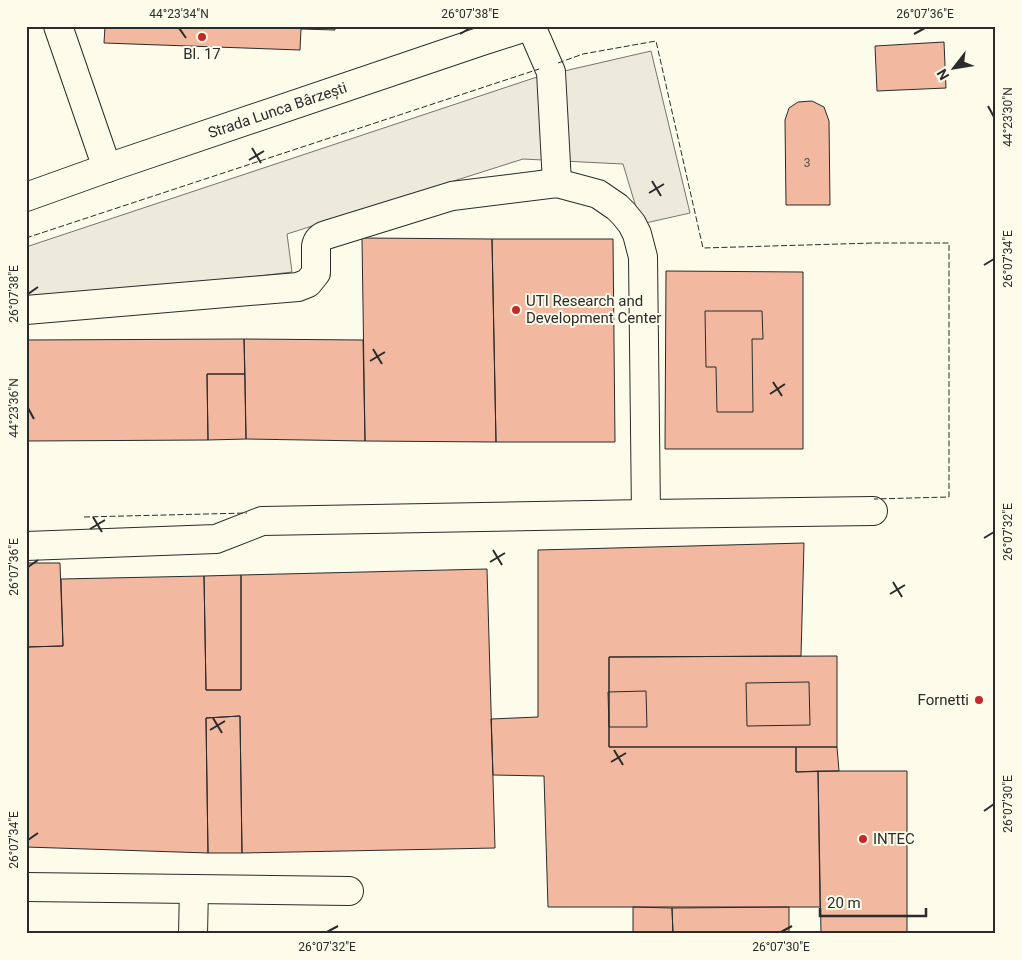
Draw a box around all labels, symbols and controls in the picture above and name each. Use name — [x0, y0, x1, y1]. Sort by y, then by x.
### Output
text: 44°23'34"N — [149, 7, 209, 21]
text: 26°07'38"E — [441, 7, 499, 21]
text: 26°07'36"E — [896, 7, 954, 21]
marker: Bl. 17 — [196, 31, 208, 43]
north arrow — [930, 42, 980, 92]
place label: Bl. 17 — [183, 45, 221, 63]
text: N — [933, 66, 952, 83]
street label: Strada Lunca Bârzești — [206, 78, 349, 142]
text: 44°23'30"N — [1001, 87, 1015, 147]
house number: 3 — [804, 156, 810, 170]
text: 26°07'34"E — [1001, 230, 1015, 288]
text: 26°07'38"E — [7, 265, 21, 323]
place label: UTI Research and Development Center — [526, 292, 661, 327]
marker: UTI Research and Development Center — [510, 304, 522, 316]
text: 44°23'36"N — [7, 378, 21, 438]
text: 26°07'32"E — [1001, 503, 1015, 561]
text: 26°07'36"E — [7, 538, 21, 596]
place label: Fornetti — [918, 691, 969, 709]
marker: Fornetti — [973, 694, 985, 706]
text: 26°07'30"E — [1001, 775, 1015, 833]
text: 26°07'34"E — [7, 811, 21, 869]
place label: INTEC — [873, 830, 915, 848]
marker: INTEC — [857, 833, 869, 845]
scale bar — [820, 885, 926, 917]
text: 20 m — [827, 894, 861, 912]
text: 26°07'32"E — [298, 940, 356, 954]
text: 26°07'30"E — [752, 940, 810, 954]

